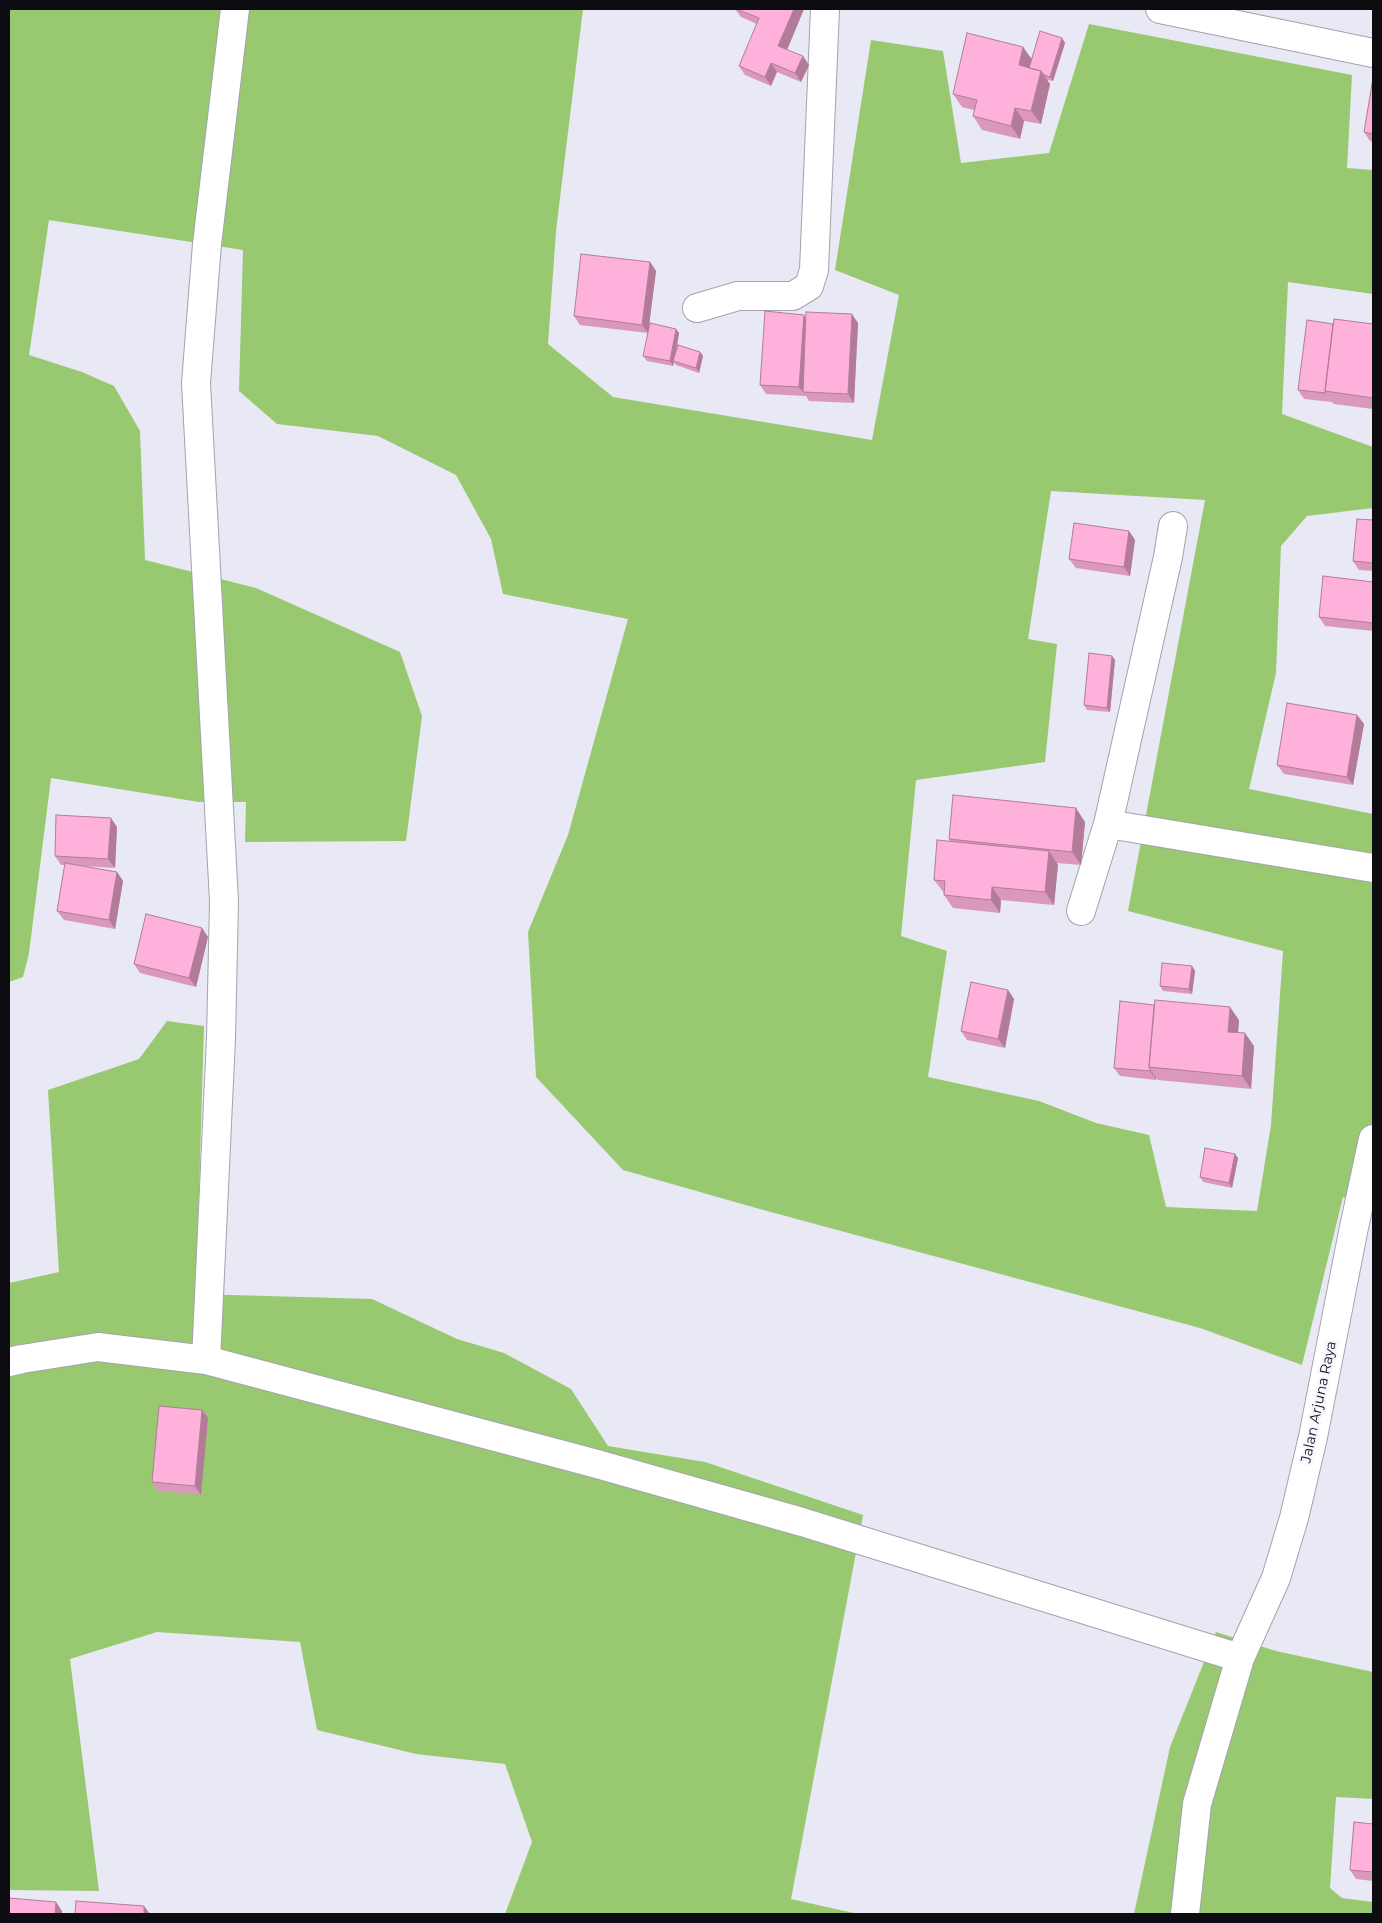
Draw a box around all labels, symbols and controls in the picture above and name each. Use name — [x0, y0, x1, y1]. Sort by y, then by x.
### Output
street label: Jalan Arjuna Raya — [1298, 1339, 1340, 1465]

